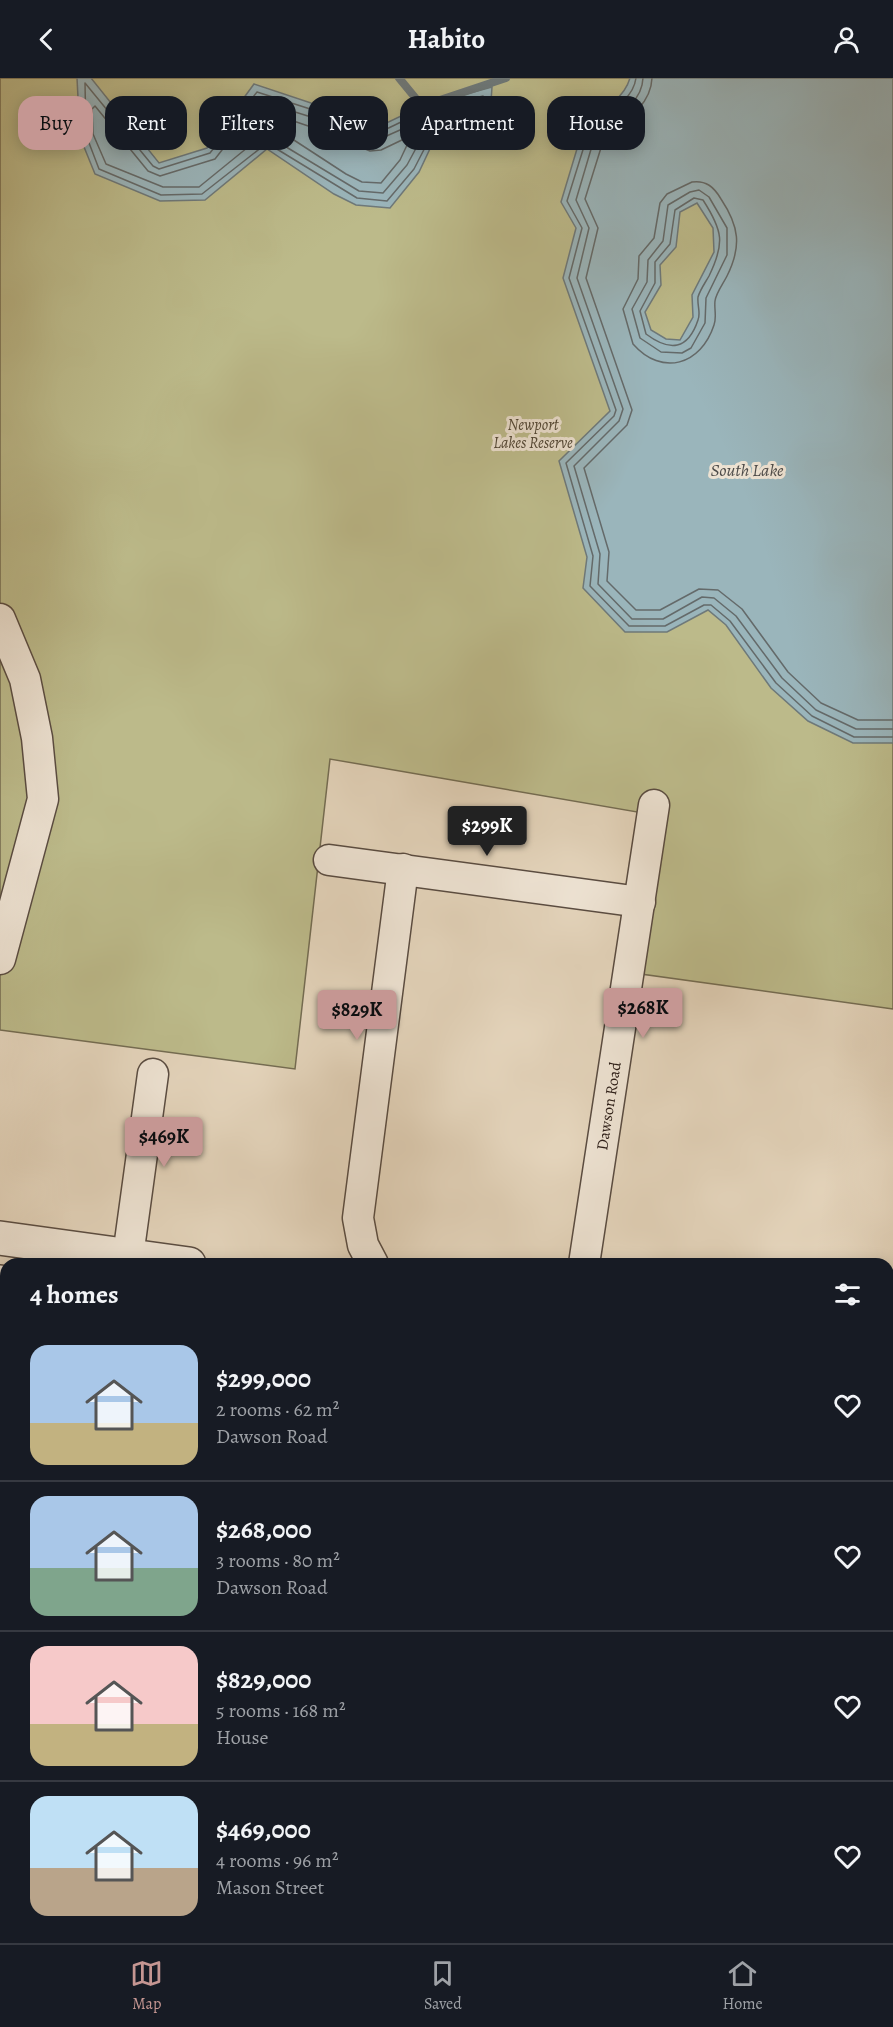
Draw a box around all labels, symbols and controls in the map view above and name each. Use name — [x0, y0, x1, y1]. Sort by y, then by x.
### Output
text: Habito — [408, 21, 485, 57]
icon: back — [30, 23, 63, 56]
icon: person — [830, 23, 863, 56]
chip: Buy — [18, 96, 93, 150]
chip: Rent — [105, 96, 187, 150]
chip: Filters — [199, 96, 296, 150]
chip: New — [308, 96, 388, 150]
chip: Apartment — [400, 96, 535, 150]
chip: House — [547, 96, 645, 150]
park label: Newport Lakes Reserve — [493, 414, 573, 454]
water label: South Lake — [710, 458, 784, 482]
pin: $299K — [445, 806, 529, 857]
text: $299K — [462, 812, 512, 839]
pin: $268K — [601, 988, 685, 1039]
pin: $829K — [315, 990, 399, 1041]
text: $268K — [617, 994, 669, 1021]
text: $829K — [332, 996, 382, 1023]
street label: Dawson Road — [591, 1060, 627, 1152]
pin: $469K — [122, 1117, 206, 1168]
text: $469K — [139, 1123, 189, 1150]
text: 4 homes — [30, 1277, 119, 1312]
icon: filters — [831, 1278, 864, 1311]
text: $299,000 — [216, 1361, 311, 1396]
icon: home — [78, 1369, 150, 1441]
icon: heart — [831, 1389, 864, 1422]
text: 2 rooms · 62 m² — [216, 1396, 339, 1423]
text: Dawson Road — [216, 1423, 328, 1450]
text: $268,000 — [216, 1512, 312, 1547]
icon: home — [78, 1520, 150, 1592]
icon: heart — [831, 1540, 864, 1573]
text: 3 rooms · 80 m² — [216, 1547, 340, 1574]
text: Dawson Road — [216, 1574, 328, 1601]
text: $829,000 — [216, 1662, 311, 1697]
icon: home — [78, 1670, 150, 1742]
icon: heart — [831, 1690, 864, 1723]
text: 5 rooms · 168 m² — [216, 1697, 345, 1724]
text: House — [216, 1724, 268, 1751]
text: $469,000 — [216, 1812, 311, 1847]
icon: home — [78, 1820, 150, 1892]
icon: heart — [831, 1840, 864, 1873]
text: 4 rooms · 96 m² — [216, 1847, 338, 1874]
text: Mason Street — [216, 1874, 324, 1901]
tab: Map — [130, 1957, 163, 2015]
tab: Saved — [424, 1957, 462, 2015]
tab: Home — [722, 1957, 763, 2015]

